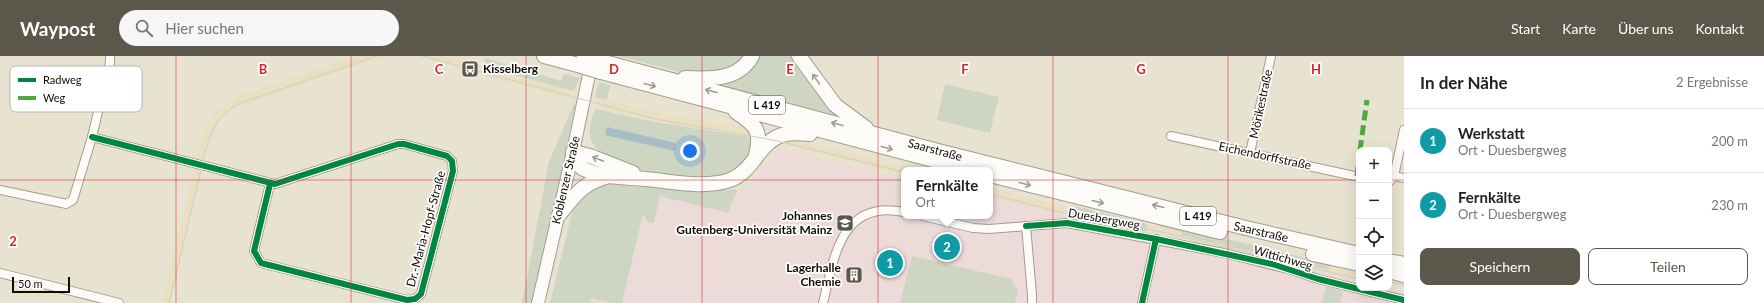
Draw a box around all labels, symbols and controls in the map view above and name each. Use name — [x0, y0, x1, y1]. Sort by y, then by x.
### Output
search box — [119, 10, 399, 46]
text: Waypost — [20, 17, 95, 40]
icon: search — [133, 17, 155, 39]
text: Hier suchen — [165, 19, 244, 37]
text: Start — [1511, 20, 1540, 37]
text: Karte — [1562, 20, 1596, 37]
text: Über uns — [1618, 20, 1673, 37]
text: Kontakt — [1695, 20, 1744, 37]
bus stop icon: Kisselberg — [460, 59, 480, 79]
text: B — [259, 61, 268, 77]
text: C — [435, 61, 444, 77]
place label: Kisselberg — [483, 61, 539, 76]
text: D — [609, 61, 619, 77]
text: E — [786, 61, 794, 77]
text: F — [961, 61, 969, 77]
text: G — [1136, 61, 1146, 77]
text: H — [1311, 61, 1321, 77]
legend — [10, 66, 142, 112]
street label: Mörikestraße — [1246, 68, 1275, 140]
text: In der Nähe — [1420, 72, 1508, 93]
text: Radweg — [43, 73, 82, 86]
one-way arrow — [812, 74, 820, 85]
text: 2 Ergebnisse — [1676, 74, 1748, 90]
one-way arrow — [643, 82, 656, 90]
one-way arrow — [705, 86, 718, 94]
text: Weg — [43, 91, 66, 104]
road number: L 419 — [749, 96, 785, 114]
one-way arrow — [831, 120, 844, 127]
text: Werkstatt — [1458, 124, 1525, 142]
text: 1 — [1429, 133, 1437, 149]
text: 200 m — [1711, 133, 1748, 149]
street label: Koblenzer Straße — [548, 134, 583, 225]
street label: Saarstraße — [906, 135, 964, 164]
street label: Eichendorffstraße — [1217, 138, 1313, 173]
your location — [680, 141, 700, 161]
text: Ort · Duesbergweg — [1458, 142, 1566, 158]
one-way arrow — [880, 145, 893, 153]
map controls — [1356, 147, 1392, 291]
button: + — [1356, 147, 1392, 183]
one-way arrow — [592, 155, 604, 162]
popup — [901, 167, 993, 219]
street label: Dr.-Maria-Hopf-Straße — [403, 169, 448, 289]
text: Fernkälte — [916, 176, 978, 194]
one-way arrow — [1018, 181, 1031, 188]
button: − — [1356, 183, 1392, 219]
text: Fernkälte — [1458, 188, 1521, 206]
text: Ort — [916, 194, 935, 210]
text: 2 — [1429, 197, 1437, 213]
text: 230 m — [1711, 197, 1748, 213]
one-way arrow — [1091, 199, 1104, 207]
one-way arrow — [1151, 202, 1164, 210]
street label: Duesbergweg — [1067, 205, 1141, 232]
text: Ort · Duesbergweg — [1458, 206, 1566, 222]
road number: L 419 — [1180, 207, 1216, 225]
place label: Johannes Gutenberg-Universität Mainz — [676, 208, 832, 237]
school or university icon: Johannes Gutenberg-Universität Mainz — [835, 213, 855, 233]
street label: Saarstraße — [1232, 218, 1290, 245]
button: locate — [1356, 219, 1392, 255]
pin: 2 — [934, 232, 960, 262]
text: 2 — [9, 233, 17, 249]
street label: Wittichweg — [1252, 242, 1314, 273]
pin: 1 — [877, 248, 903, 278]
button: Speichern — [1420, 248, 1580, 285]
button: Teilen — [1588, 248, 1748, 285]
button: layers — [1356, 255, 1392, 291]
place label: Lagerhalle Chemie — [786, 260, 842, 289]
building icon: Lagerhalle Chemie — [844, 265, 864, 285]
scale bar — [12, 275, 70, 294]
text: 50 m — [18, 277, 43, 290]

